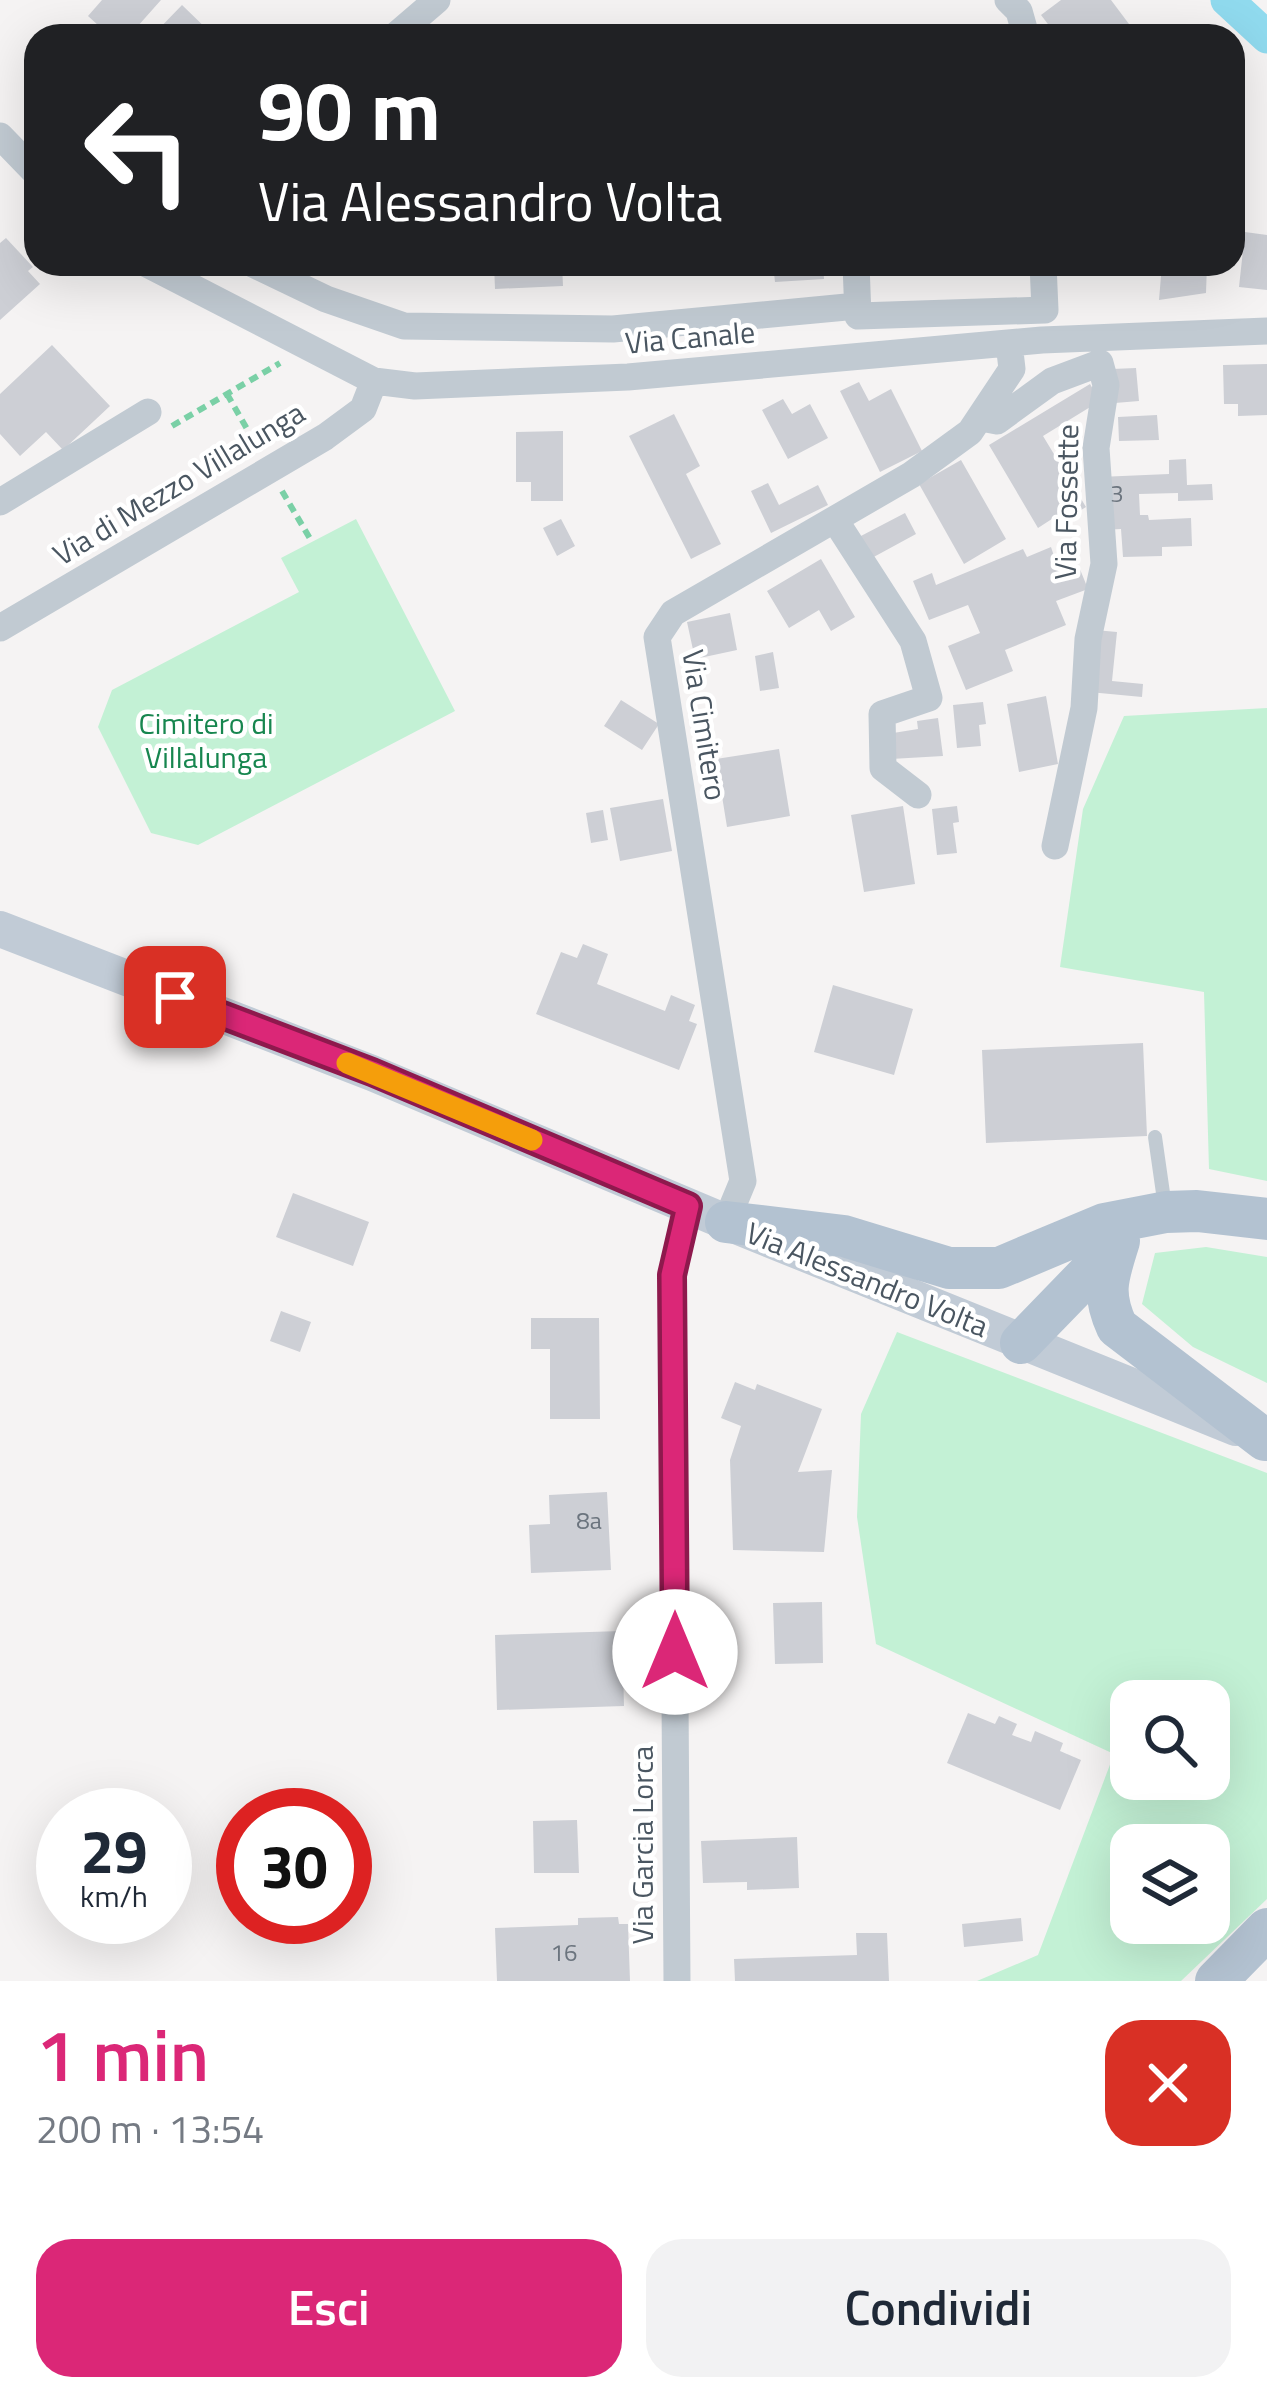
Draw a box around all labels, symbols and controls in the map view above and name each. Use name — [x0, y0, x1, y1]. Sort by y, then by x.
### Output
text: 90 m — [258, 45, 441, 173]
icon: left — [60, 72, 216, 228]
text: Via Alessandro Volta — [258, 160, 722, 242]
street label: Via Canale — [623, 308, 757, 366]
street label: Via di Mezzo Villalunga — [44, 390, 313, 577]
street label: Via Fossette — [1042, 424, 1090, 580]
house number: 3 — [1110, 475, 1124, 511]
street label: Via Cimitero — [670, 646, 740, 803]
park label: Cimitero di Villalunga — [138, 700, 274, 780]
pin — [124, 946, 226, 1048]
icon: arrive — [142, 964, 208, 1030]
street label: Via Alessandro Volta — [739, 1209, 996, 1349]
house number: 8a — [576, 1502, 602, 1538]
position arrow — [612, 1589, 738, 1715]
map controls — [1110, 1680, 1230, 1944]
button: search — [1110, 1680, 1230, 1800]
street label: Via Garcia Lorca — [619, 1746, 665, 1944]
speed limit sign: 30 — [216, 1788, 372, 1944]
text: 29 — [80, 1805, 148, 1896]
button: layers — [1110, 1824, 1230, 1944]
text: km/h — [80, 1873, 148, 1919]
house number: 16 — [551, 1934, 577, 1970]
text: 1 min — [36, 1999, 209, 2109]
button: close — [1105, 2020, 1231, 2146]
text: 200 m · 13:54 — [36, 2099, 264, 2158]
button: Esci — [36, 2239, 622, 2377]
button: Condividi — [646, 2239, 1231, 2377]

